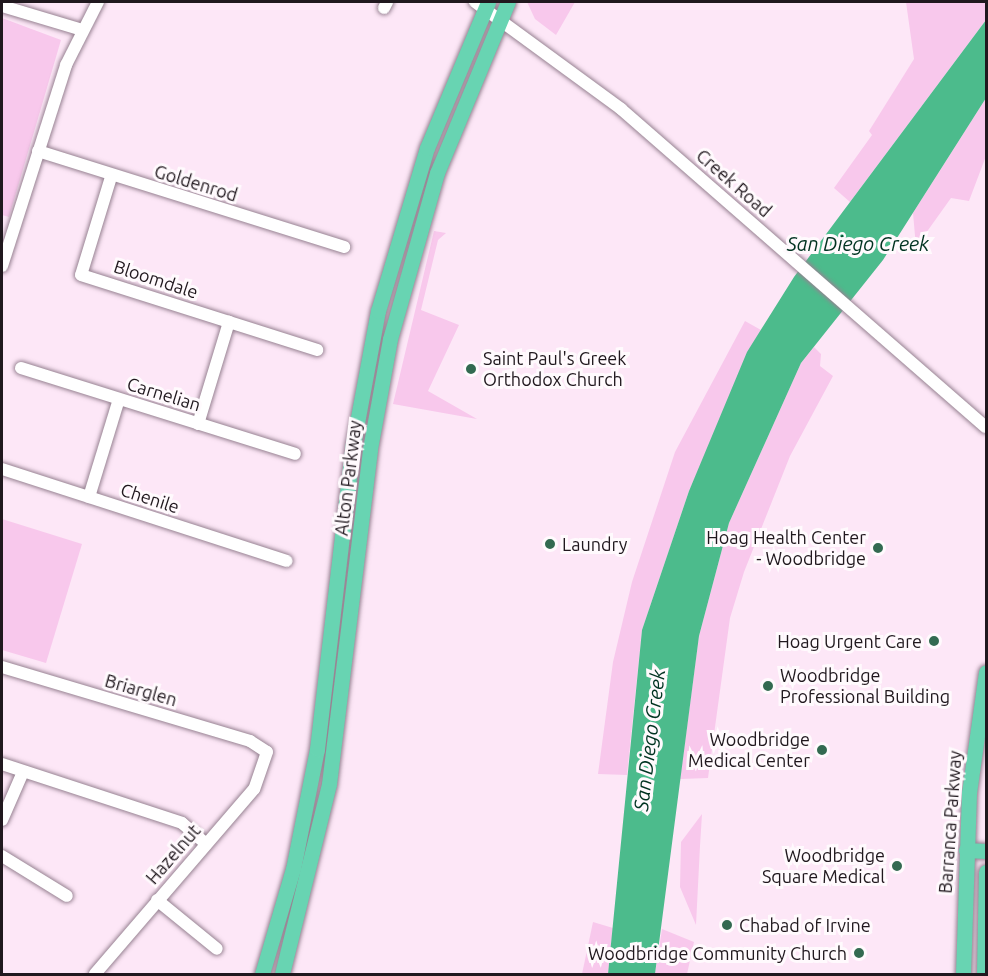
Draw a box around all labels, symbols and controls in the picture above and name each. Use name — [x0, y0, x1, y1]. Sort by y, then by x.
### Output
street label: Creek Road — [692, 145, 776, 221]
street label: Goldenrod — [152, 160, 240, 206]
water label: San Diego Creek — [787, 231, 929, 255]
street label: Bloomdale — [111, 255, 201, 303]
place label: Saint Paul's Greek Orthodox Church — [483, 348, 626, 391]
marker: Saint Paul's Greek Orthodox Church — [464, 362, 478, 376]
street label: Carnelian — [125, 373, 203, 415]
street label: Alton Parkway — [330, 419, 366, 537]
street label: Chenile — [118, 478, 182, 518]
place label: Hoag Health Center - Woodbridge — [706, 527, 866, 570]
place label: Laundry — [562, 533, 627, 555]
marker: Laundry — [543, 537, 557, 551]
marker: Hoag Health Center - Woodbridge — [871, 541, 885, 555]
place label: Hoag Urgent Care — [777, 630, 922, 652]
marker: Hoag Urgent Care — [927, 634, 941, 648]
place label: Woodbridge Professional Building — [780, 665, 950, 708]
water label: San Diego Creek — [628, 668, 670, 812]
street label: Briarglen — [102, 669, 180, 711]
marker: Woodbridge Professional Building — [761, 679, 775, 693]
place label: Woodbridge Medical Center — [688, 729, 810, 771]
marker: Woodbridge Medical Center — [815, 743, 829, 757]
street label: Barranca Parkway — [934, 750, 966, 894]
street label: Hazelnut — [141, 820, 205, 888]
place label: Woodbridge Square Medical — [762, 845, 885, 888]
marker: Woodbridge Square Medical — [890, 859, 904, 873]
place label: Chabad of Irvine — [739, 914, 871, 936]
marker: Chabad of Irvine — [720, 918, 734, 932]
place label: Woodbridge Community Church — [588, 942, 847, 964]
marker: Woodbridge Community Church — [852, 946, 866, 960]

